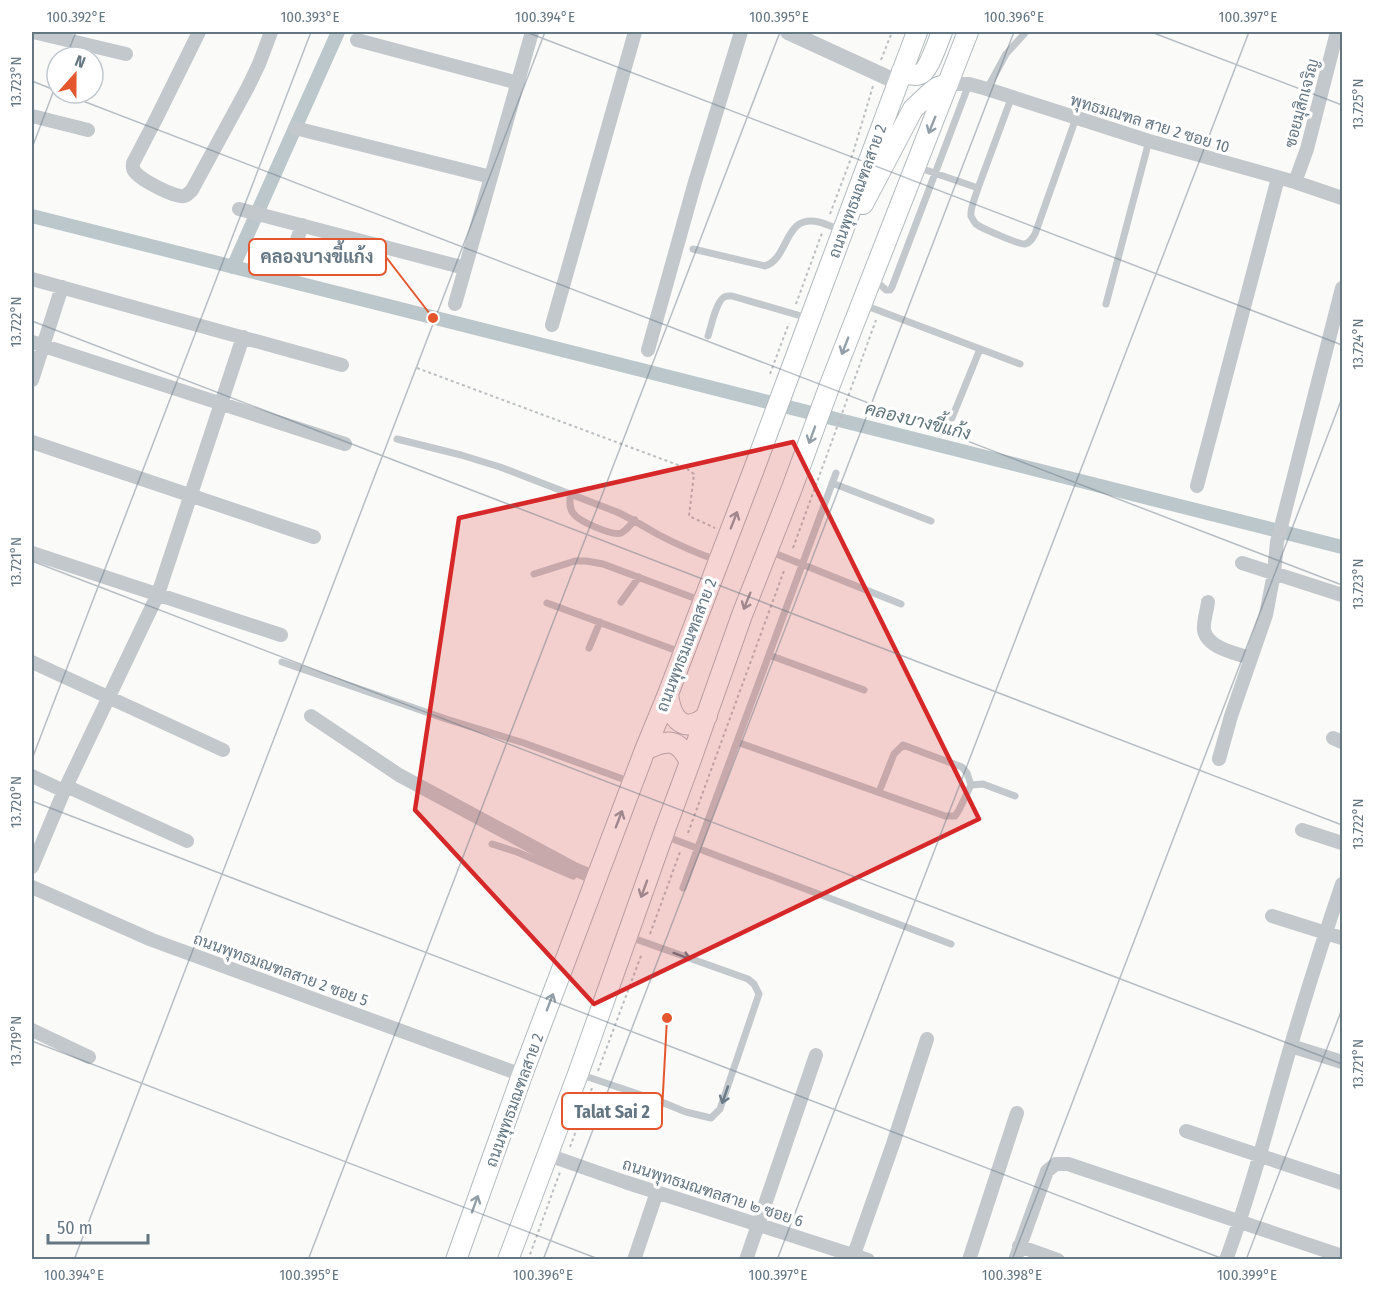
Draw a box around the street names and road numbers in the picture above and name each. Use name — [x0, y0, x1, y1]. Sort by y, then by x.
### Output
street label: ซอยมุสิกเจริญ — [1280, 56, 1324, 150]
street label: พุทธมณฑล สาย 2 ซอย 10 — [1067, 90, 1232, 159]
street label: ถนนพุทธมณฑลสาย 2 — [824, 122, 892, 261]
street label: ถนนพุทธมณฑลสาย 2 — [652, 576, 722, 715]
street label: ถนนพุทธมณฑลสาย 2 ซอย 5 — [190, 929, 371, 1012]
street label: ถนนพุทธมณฑลสาย 2 — [481, 1031, 549, 1170]
street label: ถนนพุทธมณฑลสาย ๒ ซอย 6 — [619, 1154, 806, 1233]

